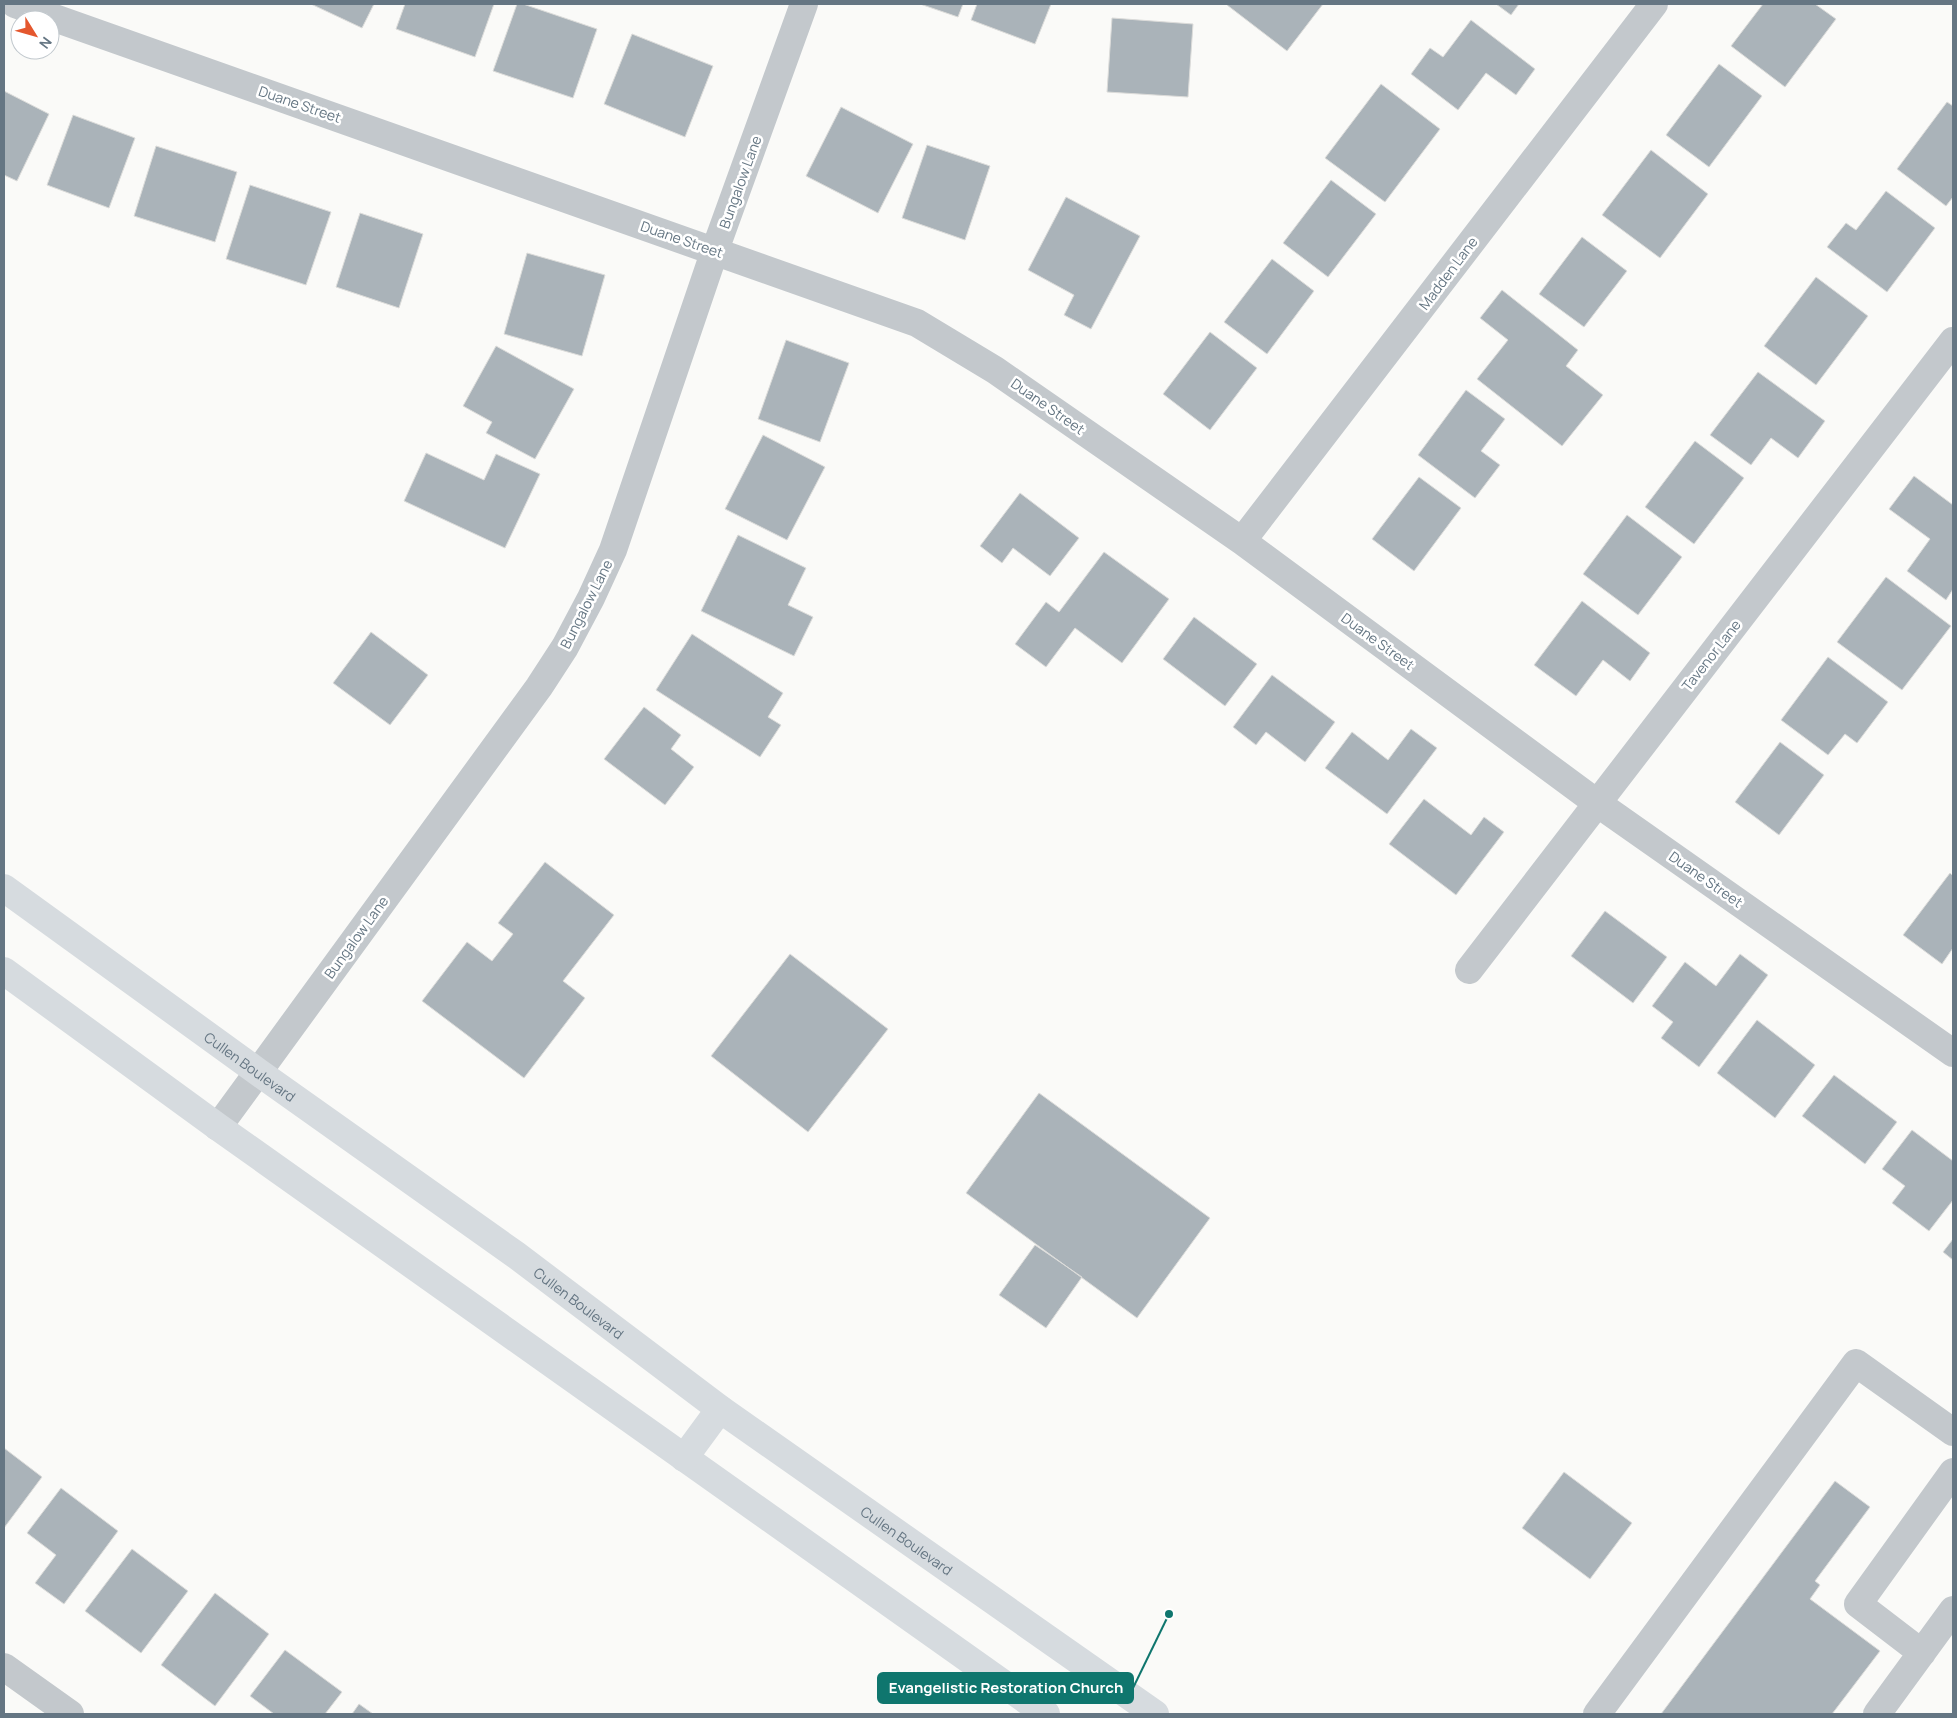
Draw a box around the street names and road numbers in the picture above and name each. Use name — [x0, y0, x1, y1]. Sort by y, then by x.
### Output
street label: Duane Street — [256, 81, 344, 127]
street label: Bungalow Lane — [714, 133, 766, 231]
street label: Duane Street — [638, 216, 726, 262]
street label: Madden Lane — [1414, 233, 1482, 313]
street label: Duane Street — [1007, 374, 1089, 439]
street label: Bungalow Lane — [555, 556, 617, 652]
street label: Duane Street — [1338, 608, 1419, 674]
street label: Tavenor Lane — [1677, 615, 1745, 695]
street label: Duane Street — [1665, 847, 1747, 912]
street label: Bungalow Lane — [320, 892, 392, 982]
street label: Cullen Boulevard — [201, 1027, 300, 1105]
street label: Cullen Boulevard — [530, 1262, 628, 1343]
street label: Cullen Boulevard — [857, 1501, 957, 1579]

